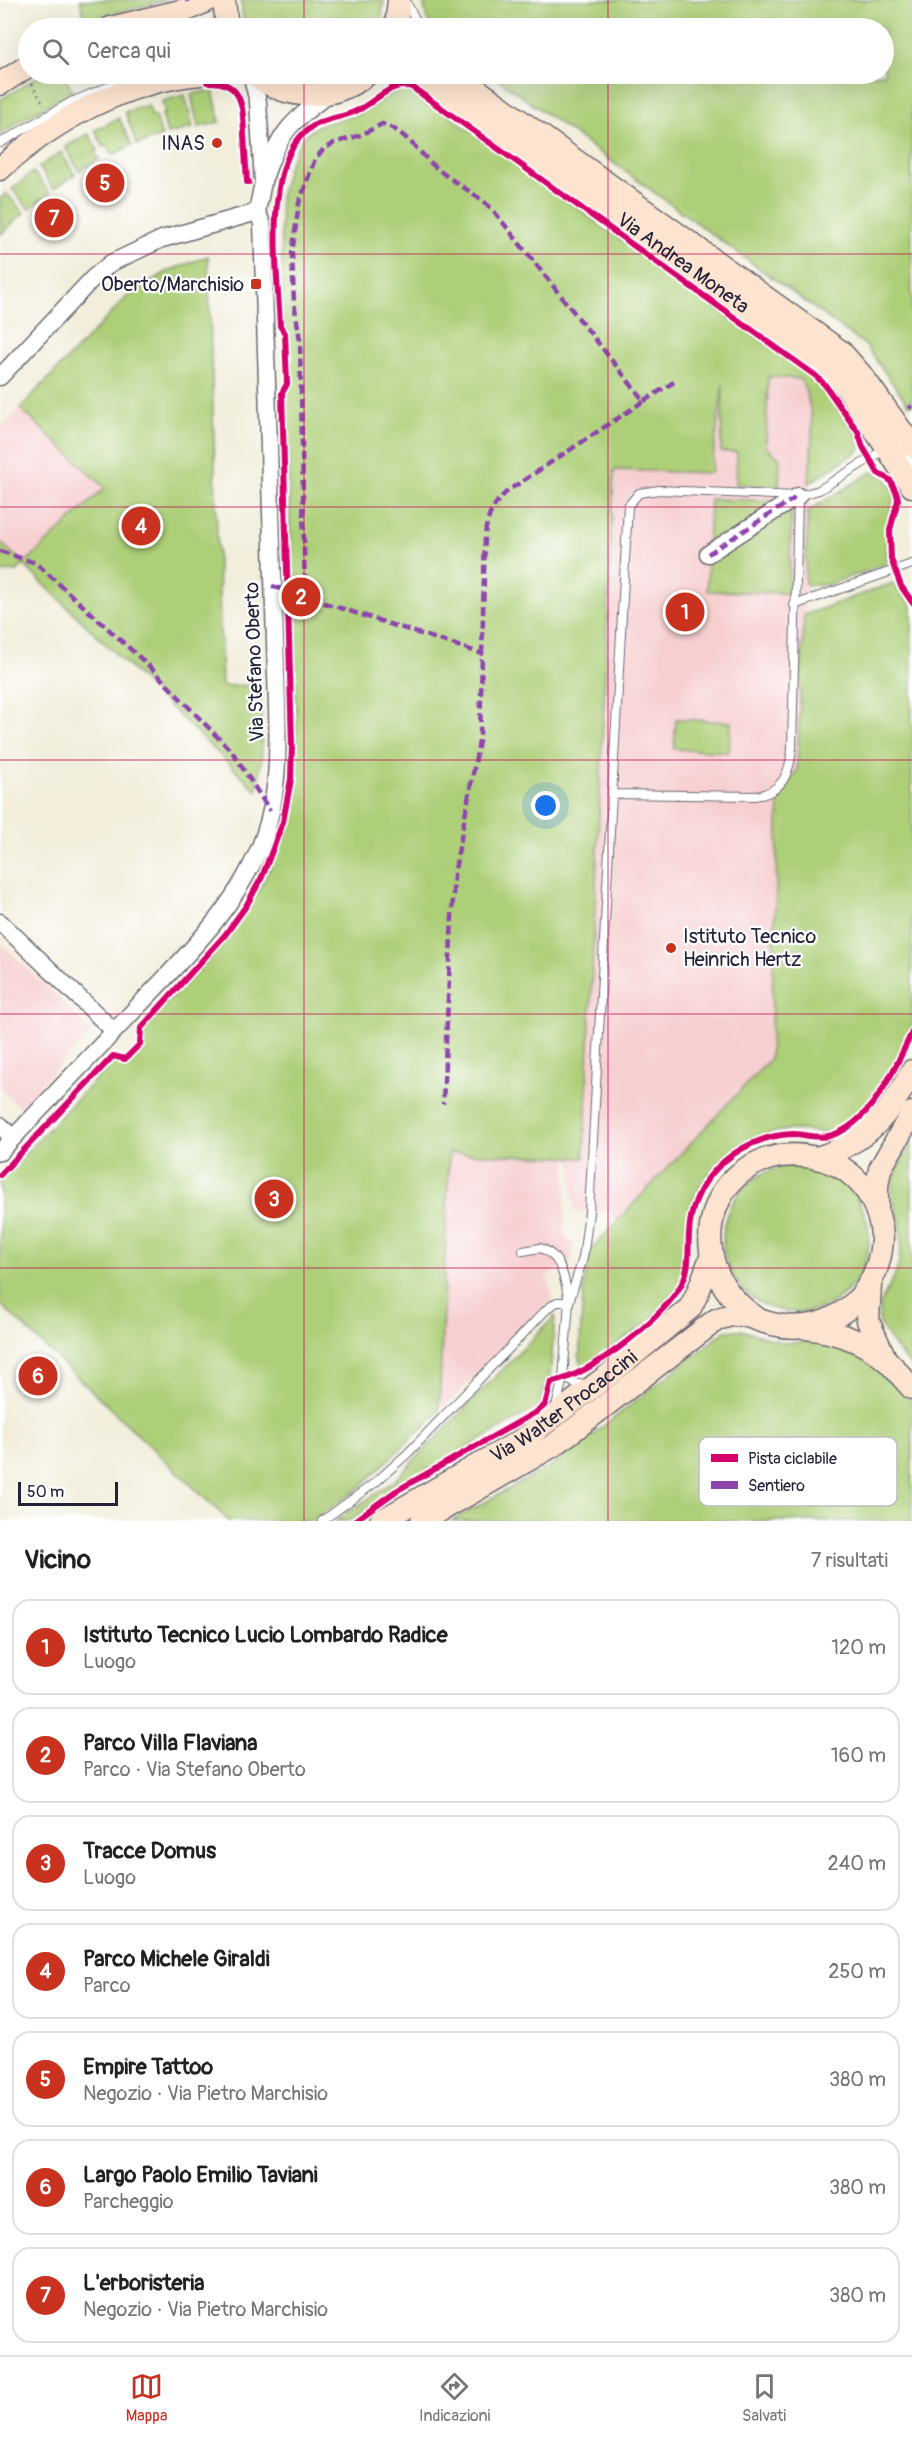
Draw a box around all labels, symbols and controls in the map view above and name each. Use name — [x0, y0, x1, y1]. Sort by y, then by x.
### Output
search box — [18, 18, 894, 84]
icon: search — [39, 35, 72, 68]
text: Cerca qui — [87, 37, 171, 65]
place label: INAS — [161, 131, 205, 156]
marker: INAS — [210, 136, 224, 150]
pin: 5 — [86, 160, 124, 206]
pin: 7 — [34, 196, 74, 240]
street label: Via Andrea Moneta — [612, 207, 754, 319]
place label: Oberto/Marchisio — [101, 272, 244, 297]
marker: Oberto/Marchisio — [249, 277, 263, 291]
pin: 4 — [122, 504, 160, 548]
pin: 2 — [282, 574, 320, 620]
street label: Via Stefano Oberto — [239, 581, 270, 742]
pin: 1 — [666, 590, 704, 634]
your location — [531, 791, 560, 820]
place label: Istituto Tecnico Heinrich Hertz — [683, 924, 816, 972]
marker: Istituto Tecnico Heinrich Hertz — [664, 941, 678, 955]
pin: 3 — [254, 1176, 294, 1222]
street label: Via Walter Procaccini — [486, 1345, 643, 1468]
pin: 6 — [18, 1354, 57, 1398]
legend — [699, 1437, 897, 1506]
text: Pista ciclabile — [748, 1449, 837, 1469]
text: Sentiero — [748, 1476, 805, 1496]
scale bar — [18, 1479, 118, 1506]
text: 50 m — [27, 1482, 64, 1502]
text: Vicino — [24, 1544, 91, 1576]
text: 7 risultati — [811, 1548, 888, 1573]
text: Istituto Tecnico Lucio Lombardo Radice — [83, 1621, 448, 1649]
text: 1 — [42, 1635, 49, 1660]
text: 120 m — [831, 1635, 886, 1660]
text: Luogo — [83, 1649, 136, 1674]
text: Parco Villa Flaviana — [83, 1729, 257, 1757]
text: 2 — [40, 1743, 51, 1768]
text: 160 m — [831, 1743, 886, 1768]
text: Parco · Via Stefano Oberto — [83, 1757, 306, 1782]
text: Tracce Domus — [83, 1837, 216, 1865]
text: 3 — [40, 1851, 51, 1876]
text: 240 m — [827, 1851, 886, 1876]
text: Luogo — [83, 1865, 136, 1890]
text: Parco Michele Giraldi — [83, 1945, 270, 1973]
text: 4 — [40, 1959, 51, 1984]
text: 250 m — [828, 1959, 886, 1984]
text: Parco — [83, 1973, 131, 1998]
text: Empire Tattoo — [83, 2053, 213, 2081]
text: 5 — [40, 2067, 51, 2092]
text: 380 m — [829, 2067, 886, 2092]
text: Negozio · Via Pietro Marchisio — [83, 2081, 328, 2106]
text: Largo Paolo Emilio Taviani — [83, 2161, 318, 2189]
text: 6 — [40, 2175, 51, 2200]
text: 380 m — [829, 2175, 886, 2200]
text: Parcheggio — [83, 2189, 174, 2214]
text: L'erboristeria — [83, 2269, 204, 2297]
text: 7 — [40, 2283, 51, 2308]
text: 380 m — [829, 2283, 886, 2308]
text: Negozio · Via Pietro Marchisio — [83, 2297, 328, 2322]
tab: Mappa — [126, 2370, 167, 2426]
tab: Indicazioni — [419, 2370, 490, 2426]
tab: Salvati — [742, 2370, 786, 2426]

